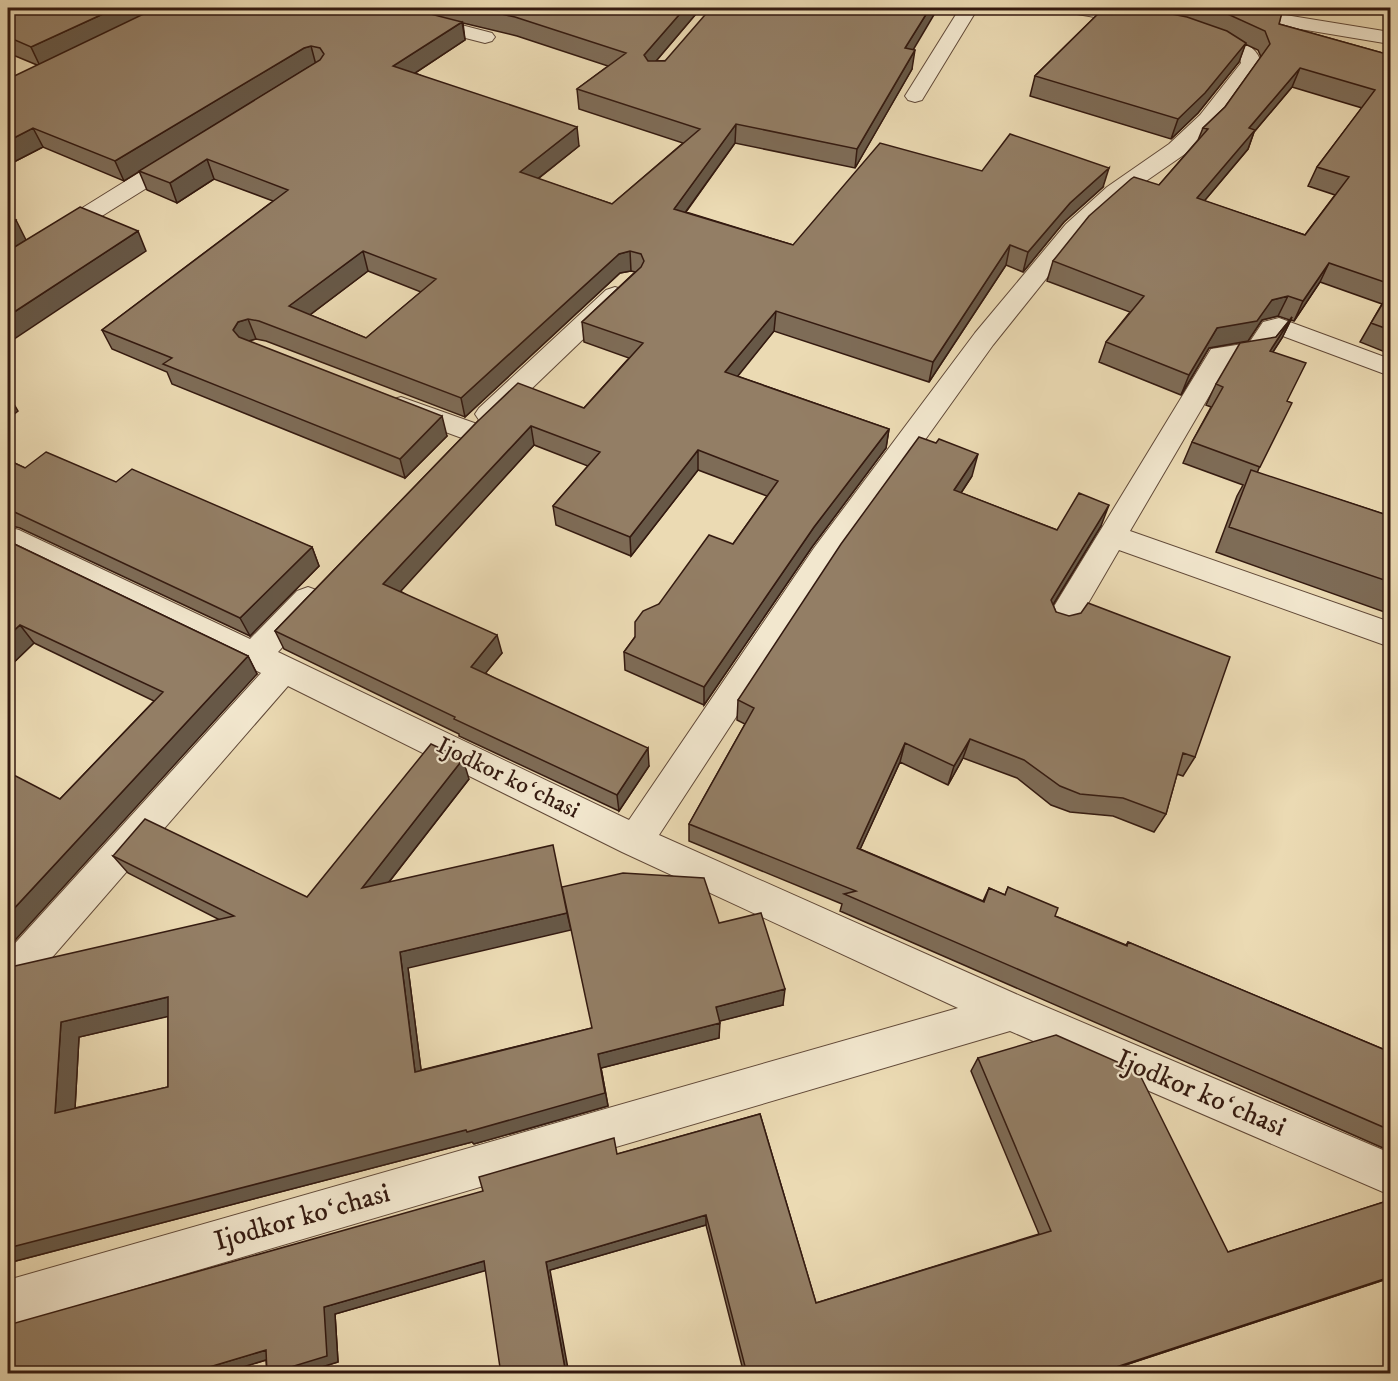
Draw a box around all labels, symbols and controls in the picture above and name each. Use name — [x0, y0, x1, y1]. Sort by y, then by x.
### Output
street label: Ijodkor koʻchasi — [432, 730, 584, 826]
street label: Ijodkor koʻchasi — [1111, 1041, 1291, 1145]
street label: Ijodkor koʻchasi — [210, 1175, 394, 1259]

